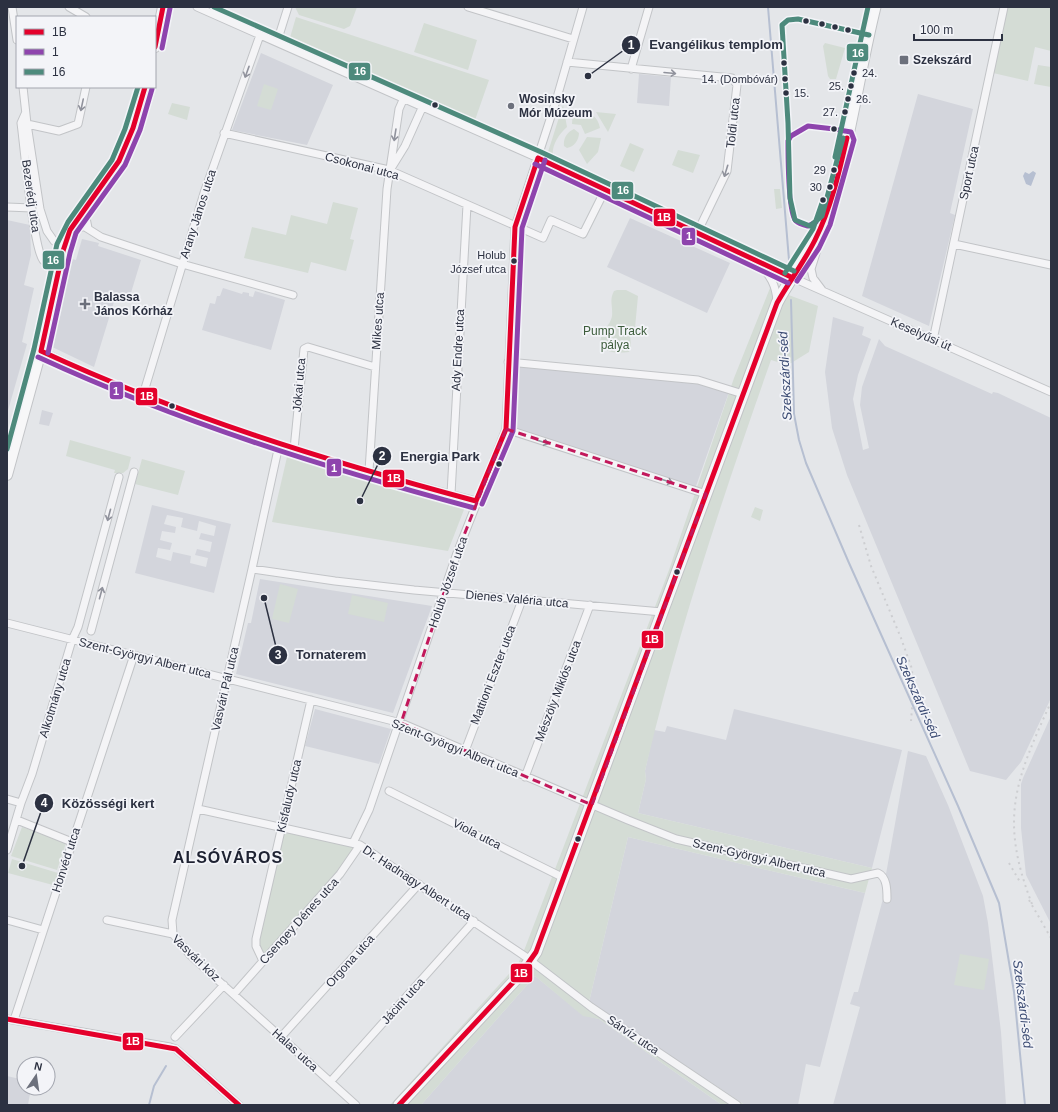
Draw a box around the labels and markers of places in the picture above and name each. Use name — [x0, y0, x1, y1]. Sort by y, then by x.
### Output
unlabelled marker — [801, 16, 811, 26]
unlabelled marker — [817, 19, 827, 29]
unlabelled marker — [830, 22, 840, 32]
unlabelled marker — [843, 25, 853, 35]
callout: Evangélikus templom — [621, 32, 791, 57]
place label: Szekszárd — [913, 53, 972, 67]
marker: Szekszárd — [898, 54, 910, 66]
unlabelled marker — [779, 58, 789, 68]
place label: 24. — [862, 67, 877, 79]
marker: 24. — [849, 68, 859, 78]
place label: 14. (Dombóvár) — [702, 73, 778, 85]
marker: 14. (Dombóvár) — [780, 74, 790, 84]
place label: 25. — [829, 80, 844, 92]
marker: 25. — [846, 81, 856, 91]
place label: 15. — [794, 87, 809, 99]
marker: 15. — [781, 88, 791, 98]
place label: Wosinsky Mór Múzeum — [519, 92, 592, 120]
place label: 26. — [856, 93, 871, 105]
marker: 26. — [843, 94, 853, 104]
unlabelled marker — [430, 100, 440, 110]
marker: Wosinsky Mór Múzeum — [506, 101, 516, 111]
place label: 27. — [823, 106, 838, 118]
marker: 27. — [840, 107, 850, 117]
unlabelled marker — [829, 124, 839, 134]
place label: 29 — [814, 164, 826, 176]
marker: 29 — [829, 165, 839, 175]
place label: 30 — [810, 181, 822, 193]
marker: 30 — [825, 182, 835, 192]
unlabelled marker — [818, 195, 828, 205]
place label: Holub József utca — [450, 249, 507, 275]
marker: Holub József utca — [509, 256, 519, 266]
place label: Balassa János Kórház — [94, 290, 173, 318]
marker: Balassa János Kórház — [79, 298, 91, 310]
unlabelled marker — [167, 401, 177, 411]
callout: Energia Park — [372, 444, 487, 469]
unlabelled marker — [494, 459, 504, 469]
unlabelled marker — [672, 567, 682, 577]
callout: Tornaterem — [268, 642, 374, 667]
callout: Közösségi kert — [34, 791, 163, 816]
unlabelled marker — [573, 834, 583, 844]

